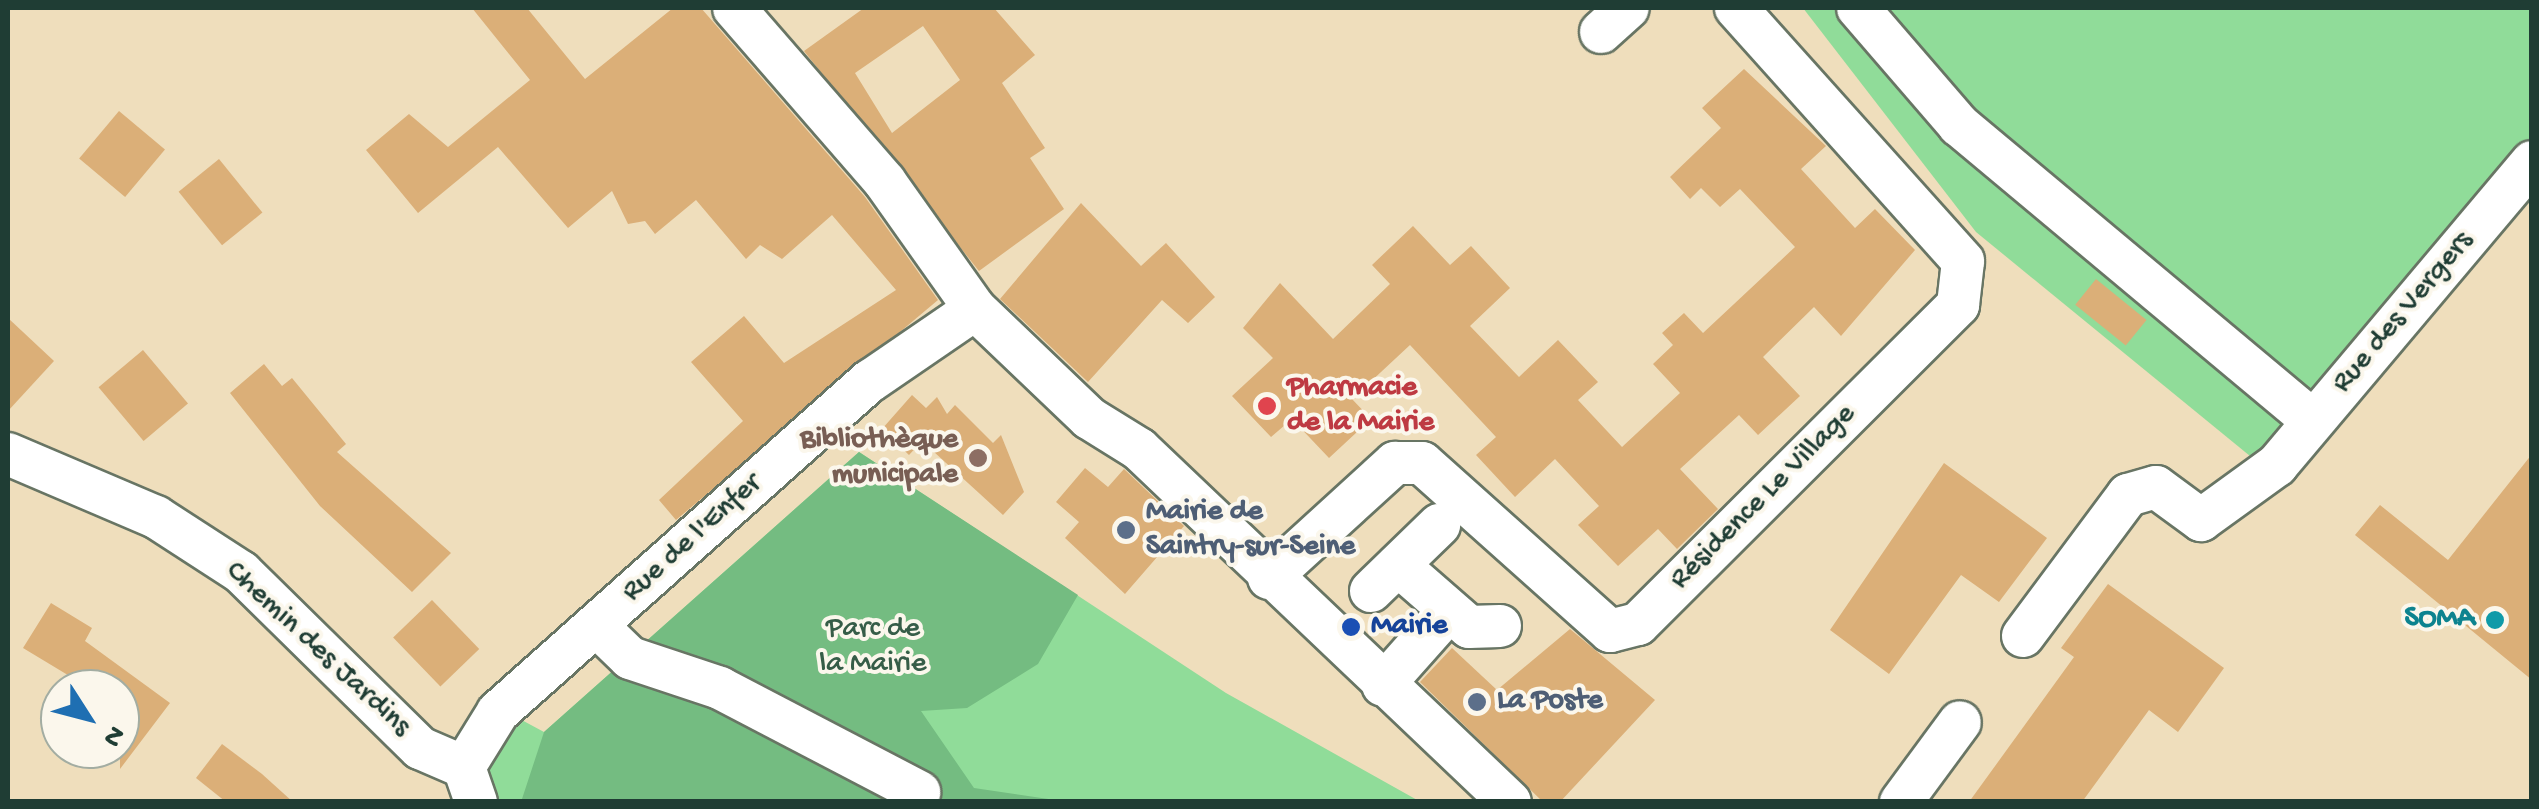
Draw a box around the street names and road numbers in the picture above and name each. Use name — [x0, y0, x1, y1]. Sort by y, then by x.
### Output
street label: Rue des Vergers — [2326, 225, 2482, 401]
street label: Résidence Le Village — [1664, 398, 1864, 598]
street label: Rue de l'Enfer — [616, 467, 770, 611]
street label: Chemin des Jardins — [217, 555, 417, 745]

